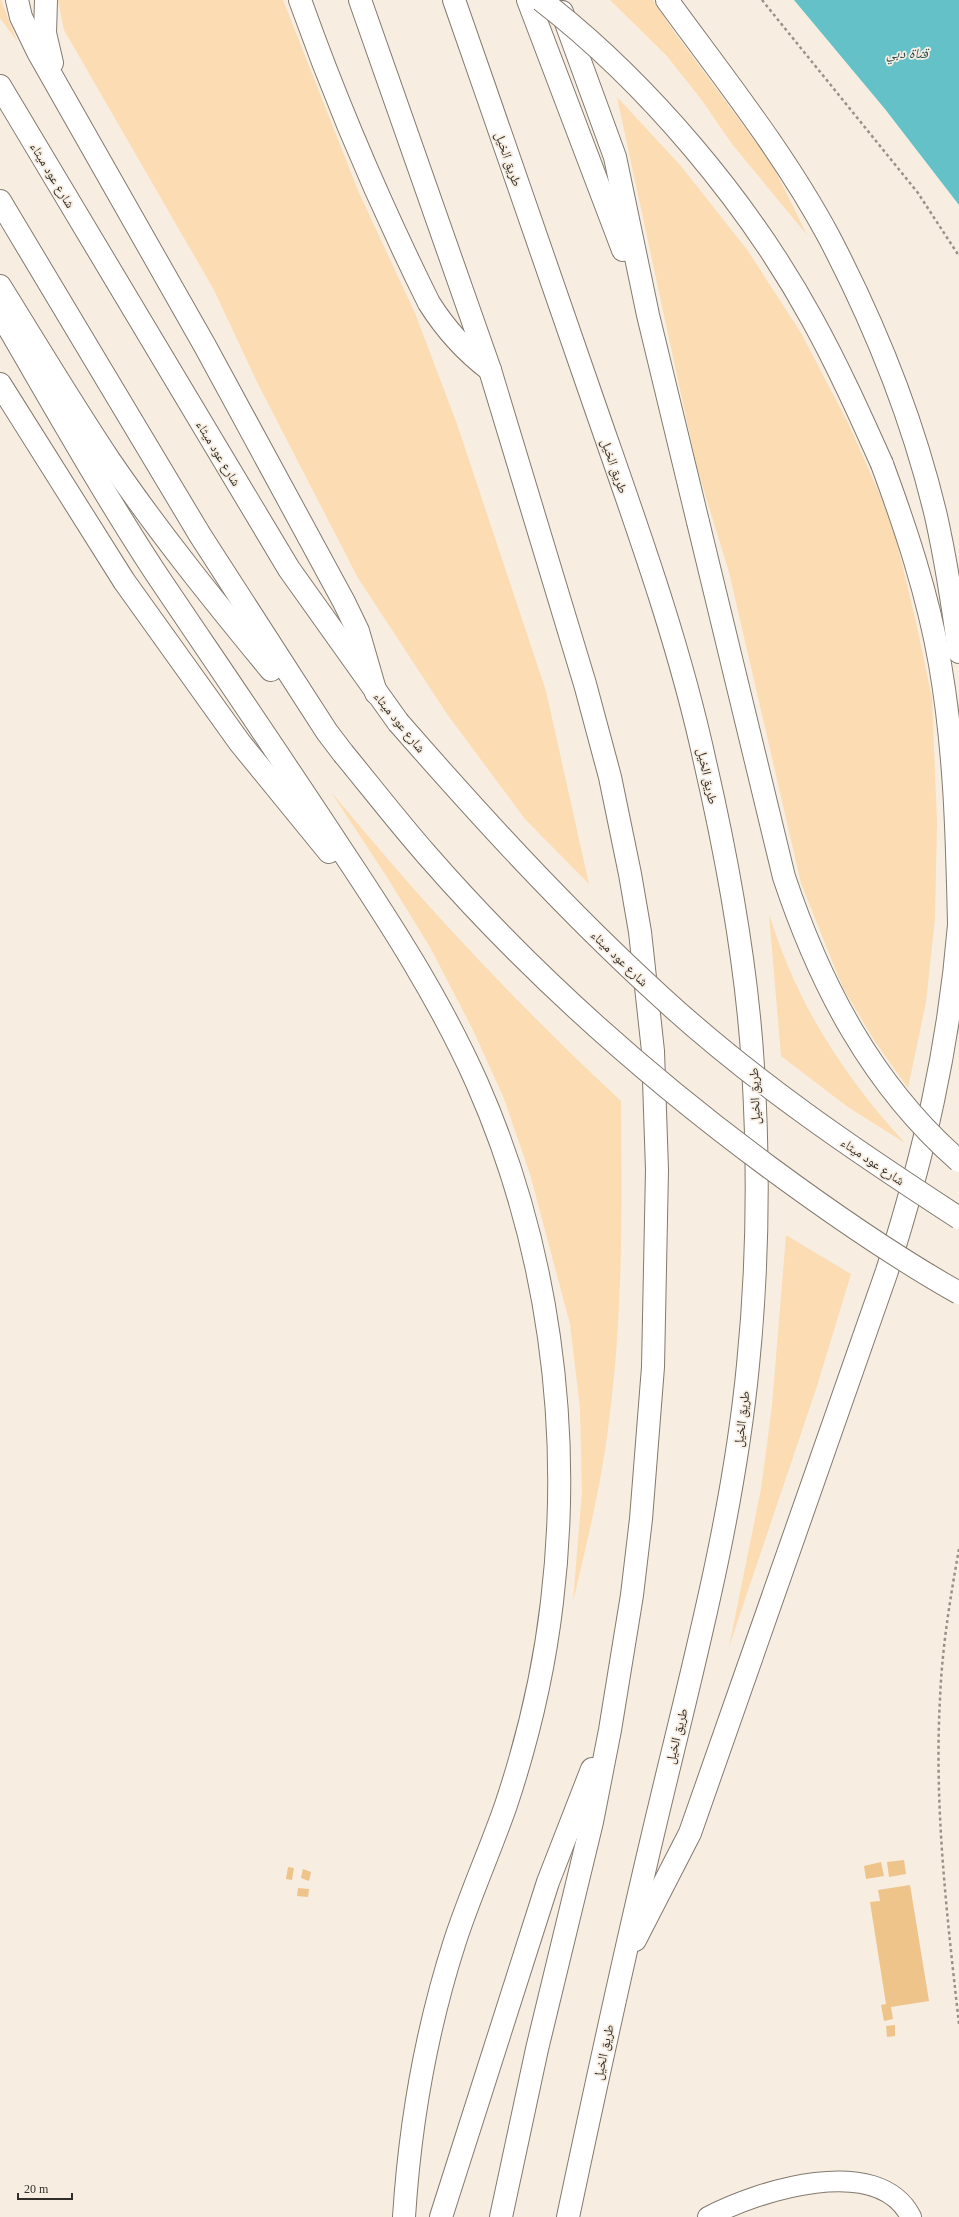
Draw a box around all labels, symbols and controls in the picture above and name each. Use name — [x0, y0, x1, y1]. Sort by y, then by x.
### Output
water label: قناة دبي — [886, 46, 930, 65]
street label: طريق الخيل — [491, 130, 525, 189]
street label: شارع عود ميثاء — [25, 140, 78, 212]
street label: شارع عود ميثاء — [191, 418, 244, 490]
street label: طريق الخيل — [597, 437, 631, 496]
street label: شارع عود ميثاء — [369, 689, 429, 757]
street label: طريق الخيل — [693, 747, 721, 806]
street label: شارع عود ميثاء — [587, 927, 651, 991]
street label: طريق الخيل — [746, 1067, 764, 1125]
street label: شارع عود ميثاء — [837, 1135, 907, 1190]
street label: طريق الخيل — [731, 1390, 753, 1448]
street label: طريق الخيل — [662, 1707, 692, 1766]
street label: طريق الخيل — [590, 2023, 618, 2082]
scale bar — [18, 2175, 72, 2201]
text: 20 m — [24, 2182, 49, 2196]

